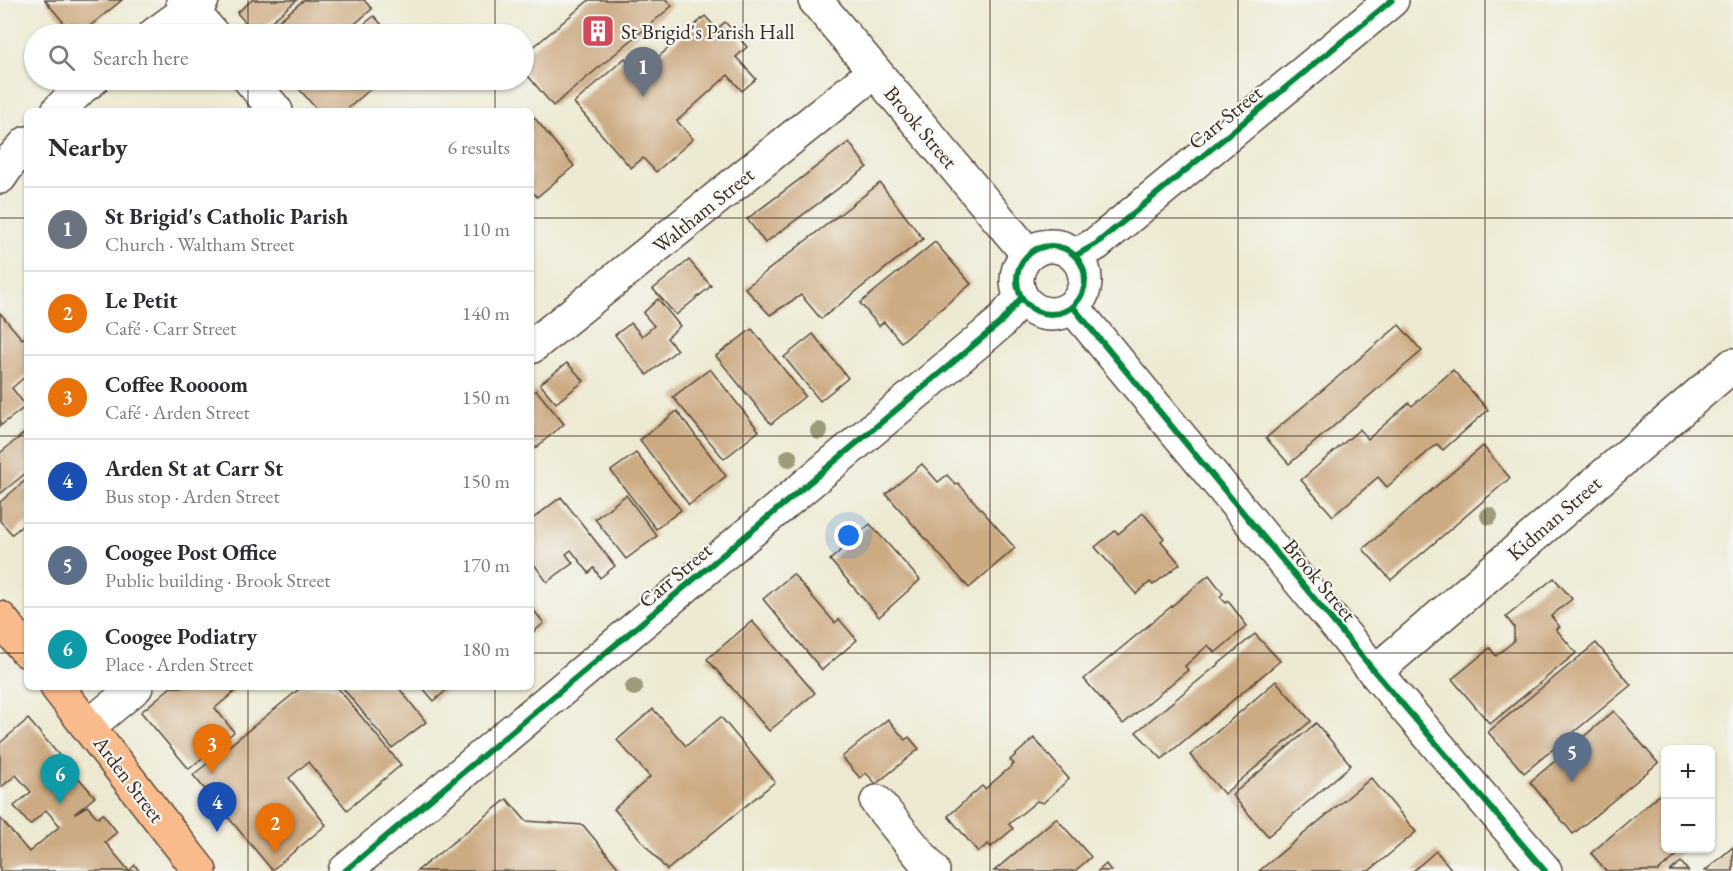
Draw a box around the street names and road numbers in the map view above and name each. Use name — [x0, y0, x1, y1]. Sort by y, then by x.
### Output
street label: Carr Street — [1182, 79, 1268, 155]
street label: Brook Street — [879, 80, 964, 174]
street label: Waltham Street — [647, 161, 760, 259]
street label: Kidman Street — [1501, 469, 1607, 566]
street label: Brook Street — [1278, 533, 1363, 627]
street label: Carr Street — [633, 536, 718, 614]
street label: Arden Street — [87, 729, 171, 828]

